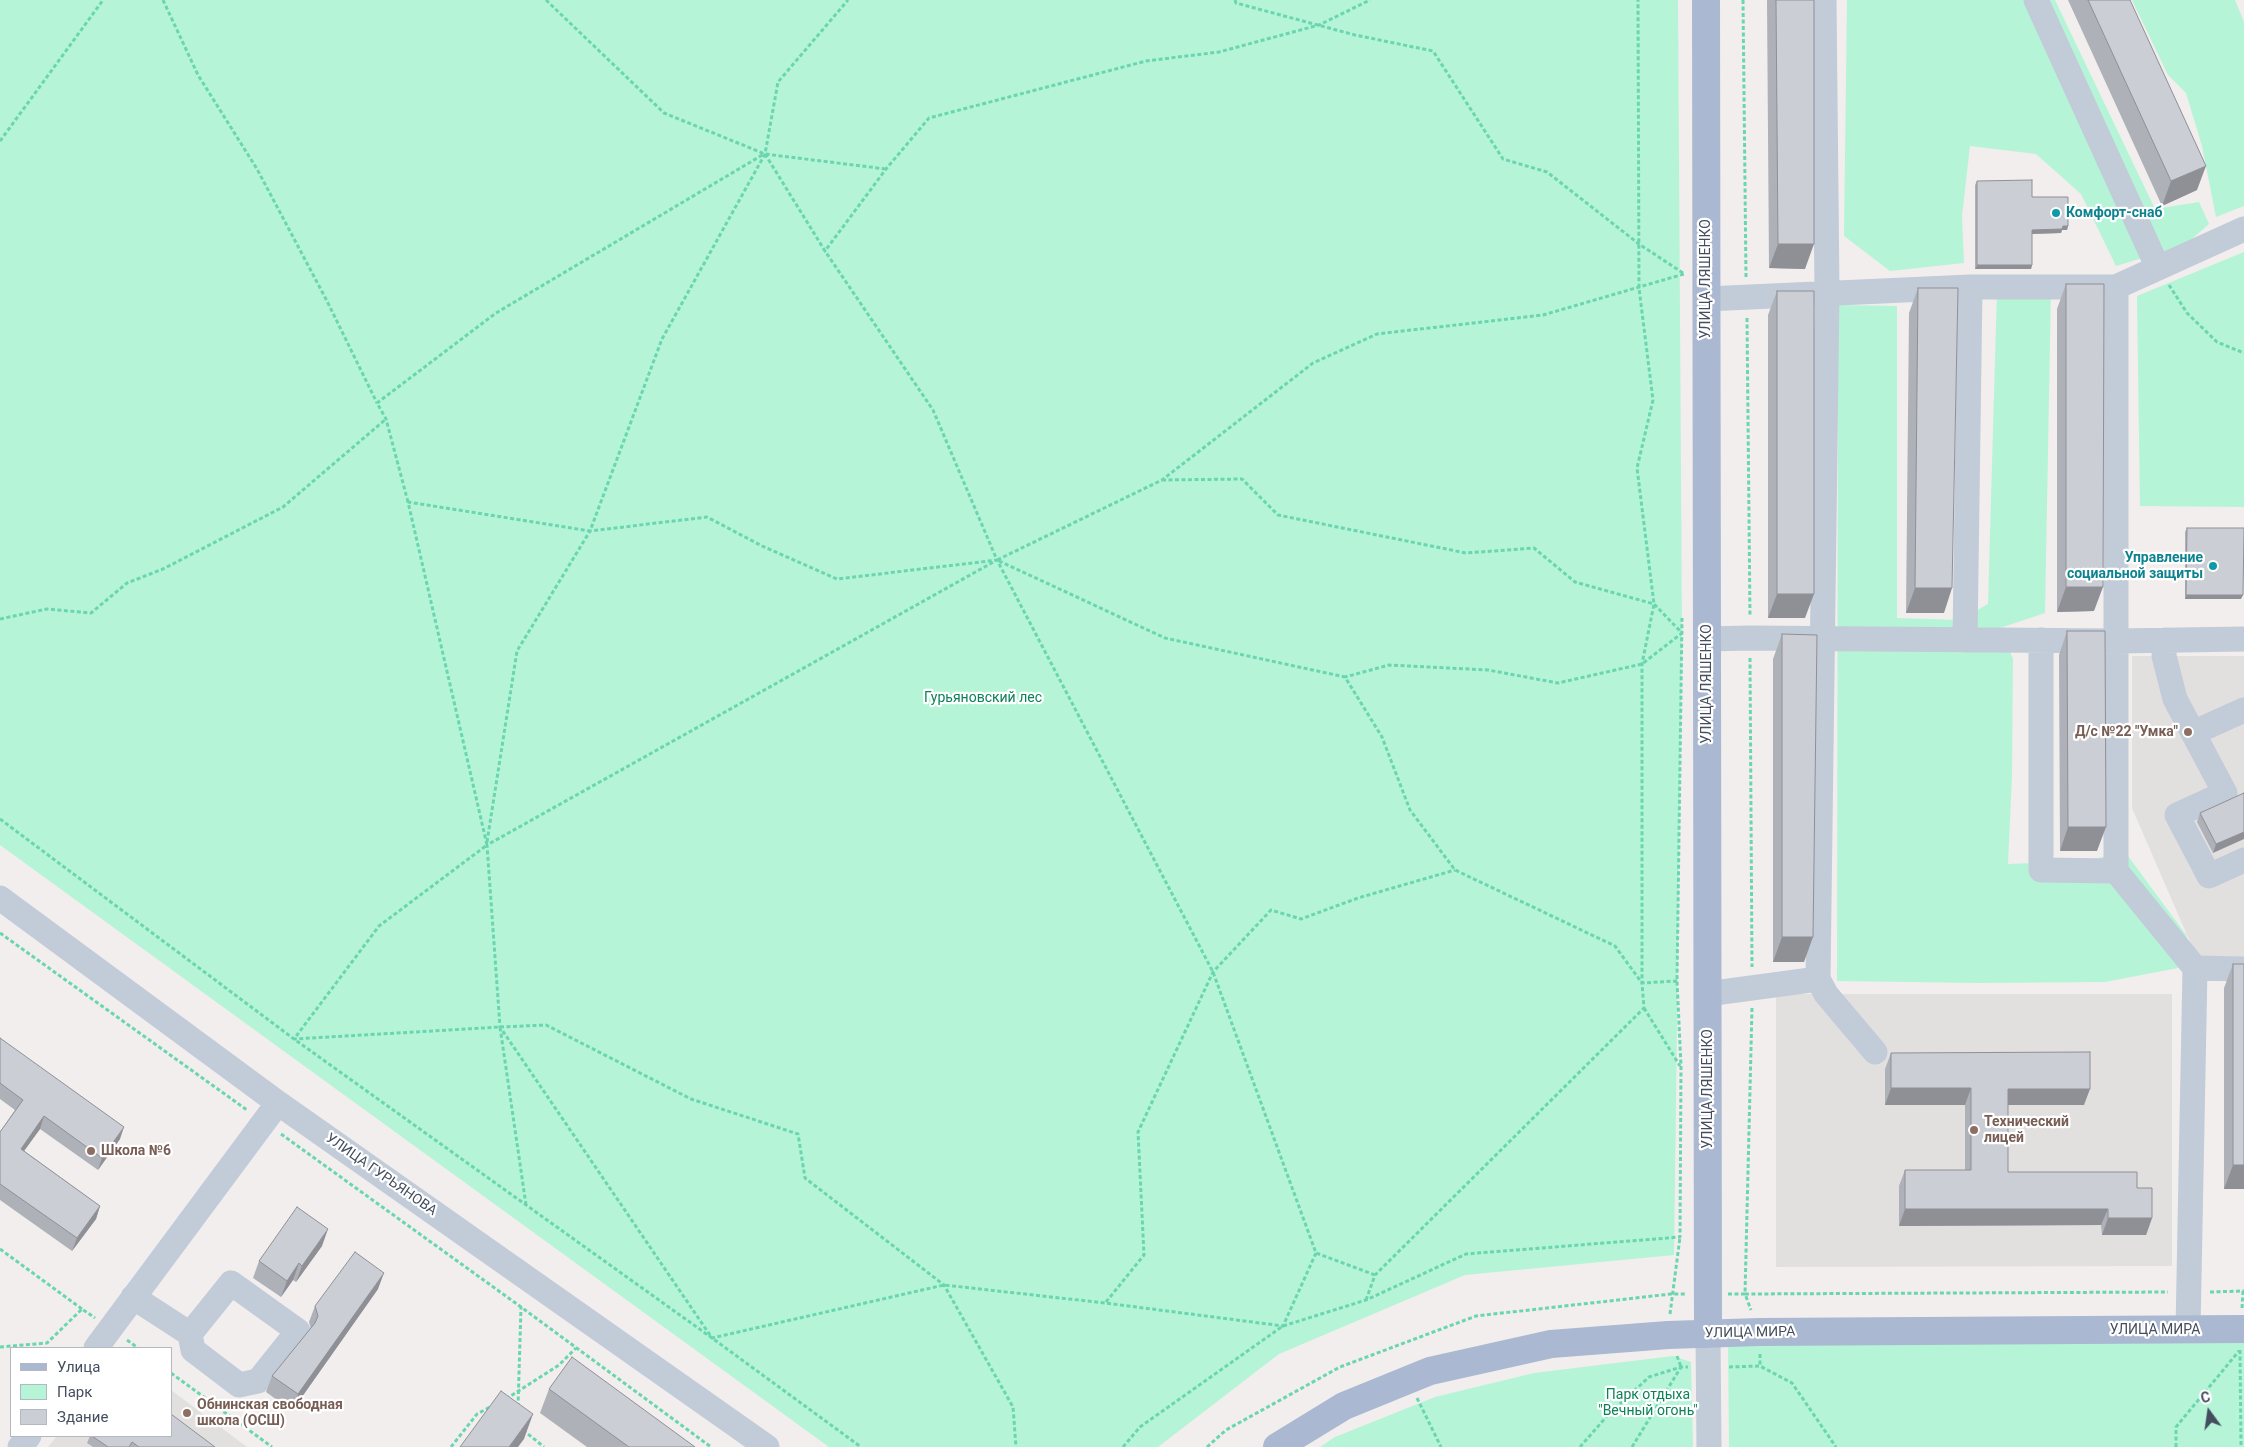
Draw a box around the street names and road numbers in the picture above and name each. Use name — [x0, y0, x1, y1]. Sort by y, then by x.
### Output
street label: УЛИЦА ЛЯШЕНКО — [1698, 219, 1714, 339]
street label: УЛИЦА ЛЯШЕНКО — [1699, 624, 1715, 744]
street label: УЛИЦА ЛЯШЕНКО — [1700, 1029, 1716, 1149]
street label: УЛИЦА ГУРЬЯНОВА — [322, 1130, 440, 1220]
street label: УЛИЦА МИРА — [2110, 1322, 2200, 1338]
street label: УЛИЦА МИРА — [1705, 1324, 1795, 1342]

